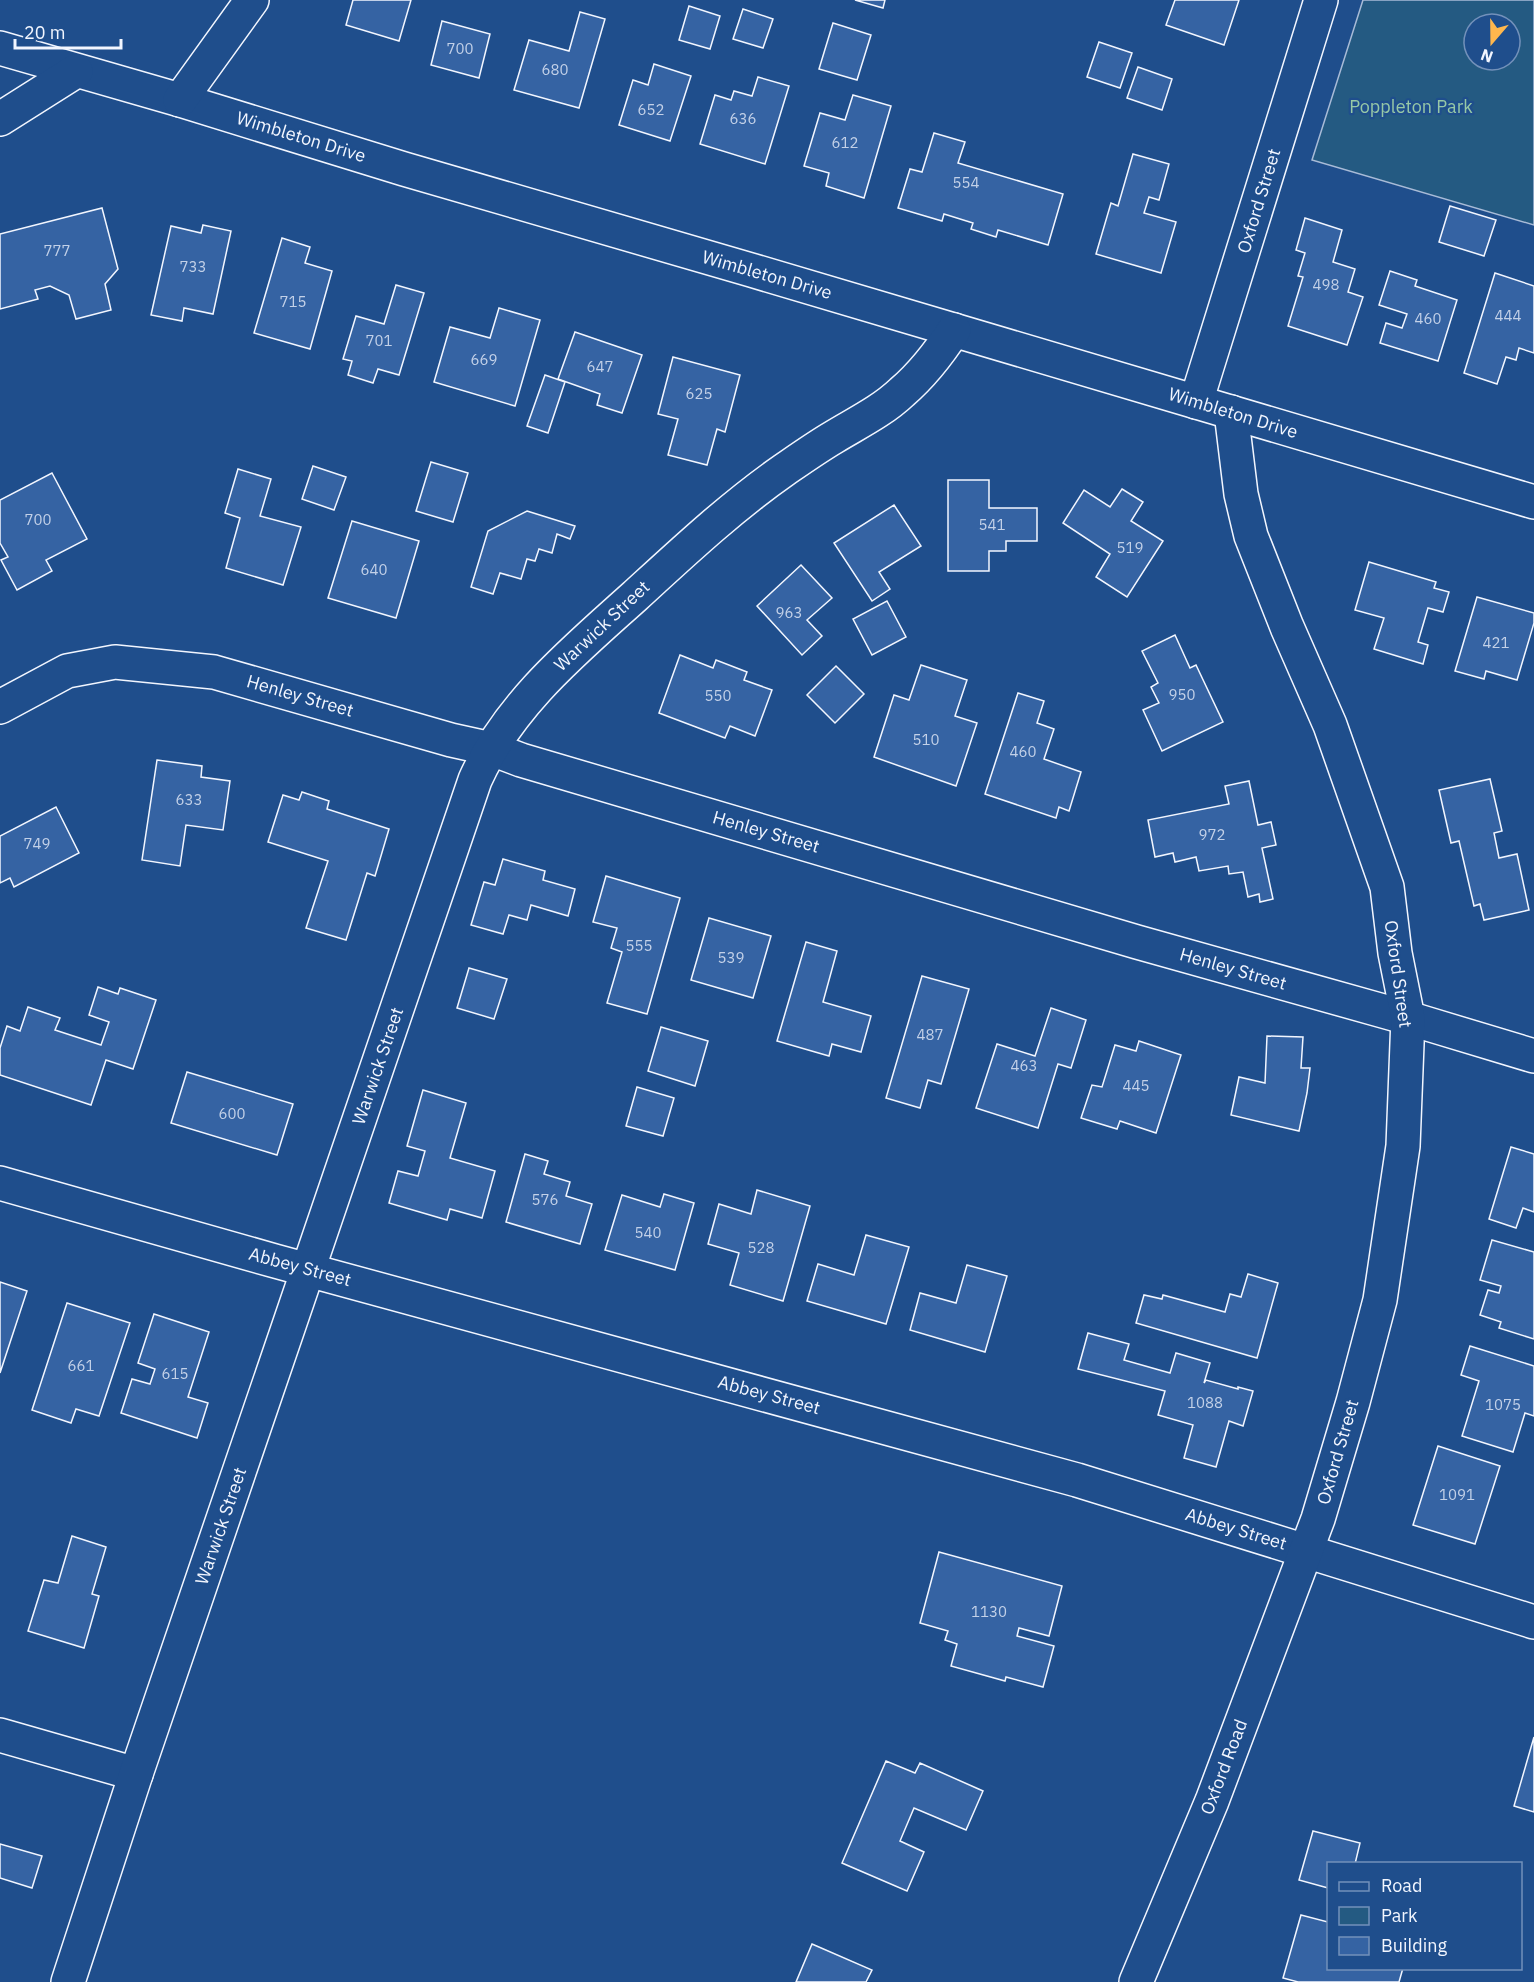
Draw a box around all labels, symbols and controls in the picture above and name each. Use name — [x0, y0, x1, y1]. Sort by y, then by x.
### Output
scale bar — [15, 12, 122, 50]
north arrow — [1462, 12, 1522, 72]
text: 20 m — [24, 21, 66, 44]
house number: 700 — [446, 39, 474, 58]
text: N — [1478, 45, 1496, 67]
house number: 680 — [541, 60, 569, 79]
park label: Poppleton Park — [1349, 95, 1473, 118]
house number: 652 — [637, 100, 665, 119]
street label: Wimbleton Drive — [234, 106, 369, 167]
house number: 636 — [729, 109, 757, 128]
house number: 612 — [831, 133, 859, 152]
street label: Oxford Street — [1232, 146, 1285, 256]
house number: 554 — [952, 173, 980, 192]
house number: 777 — [43, 241, 71, 260]
street label: Wimbleton Drive — [700, 245, 835, 304]
house number: 733 — [179, 257, 207, 276]
house number: 498 — [1312, 275, 1340, 294]
house number: 715 — [279, 292, 307, 311]
house number: 444 — [1494, 306, 1522, 325]
house number: 460 — [1414, 309, 1442, 328]
house number: 701 — [365, 331, 393, 350]
house number: 669 — [470, 350, 498, 369]
house number: 647 — [586, 357, 614, 376]
street label: Wimbleton Drive — [1166, 382, 1301, 443]
house number: 625 — [685, 384, 713, 403]
house number: 700 — [24, 510, 52, 529]
house number: 541 — [978, 515, 1006, 534]
house number: 519 — [1116, 538, 1144, 557]
house number: 640 — [360, 560, 388, 579]
street label: Warwick Street — [549, 575, 654, 676]
house number: 963 — [775, 603, 803, 622]
house number: 421 — [1482, 633, 1510, 652]
street label: Henley Street — [244, 669, 356, 722]
house number: 950 — [1168, 685, 1196, 704]
house number: 550 — [704, 686, 732, 705]
house number: 510 — [912, 730, 940, 749]
house number: 460 — [1009, 742, 1037, 761]
house number: 633 — [175, 790, 203, 809]
street label: Henley Street — [710, 805, 822, 858]
house number: 972 — [1198, 825, 1226, 844]
house number: 749 — [23, 834, 51, 853]
street label: Oxford Street — [1380, 919, 1417, 1029]
house number: 555 — [625, 936, 653, 955]
street label: Henley Street — [1177, 942, 1289, 995]
house number: 539 — [717, 948, 745, 967]
street label: Warwick Street — [347, 1004, 408, 1128]
house number: 487 — [916, 1025, 944, 1044]
house number: 463 — [1010, 1056, 1038, 1075]
house number: 445 — [1122, 1076, 1150, 1095]
house number: 600 — [218, 1104, 246, 1123]
house number: 576 — [531, 1190, 559, 1209]
house number: 540 — [634, 1223, 662, 1242]
house number: 528 — [747, 1238, 775, 1257]
street label: Abbey Street — [247, 1242, 354, 1291]
house number: 661 — [67, 1356, 95, 1375]
house number: 615 — [161, 1364, 189, 1383]
street label: Abbey Street — [716, 1370, 823, 1419]
house number: 1088 — [1187, 1393, 1223, 1412]
house number: 1075 — [1485, 1395, 1521, 1414]
street label: Oxford Street — [1312, 1397, 1363, 1507]
street label: Warwick Street — [190, 1464, 251, 1588]
house number: 1091 — [1439, 1485, 1475, 1504]
street label: Abbey Street — [1183, 1502, 1290, 1555]
house number: 1130 — [971, 1602, 1007, 1621]
street label: Oxford Road — [1195, 1716, 1252, 1818]
legend — [1327, 1862, 1522, 1970]
text: Road — [1381, 1874, 1422, 1897]
text: Park — [1381, 1904, 1418, 1927]
text: Building — [1381, 1934, 1448, 1957]

